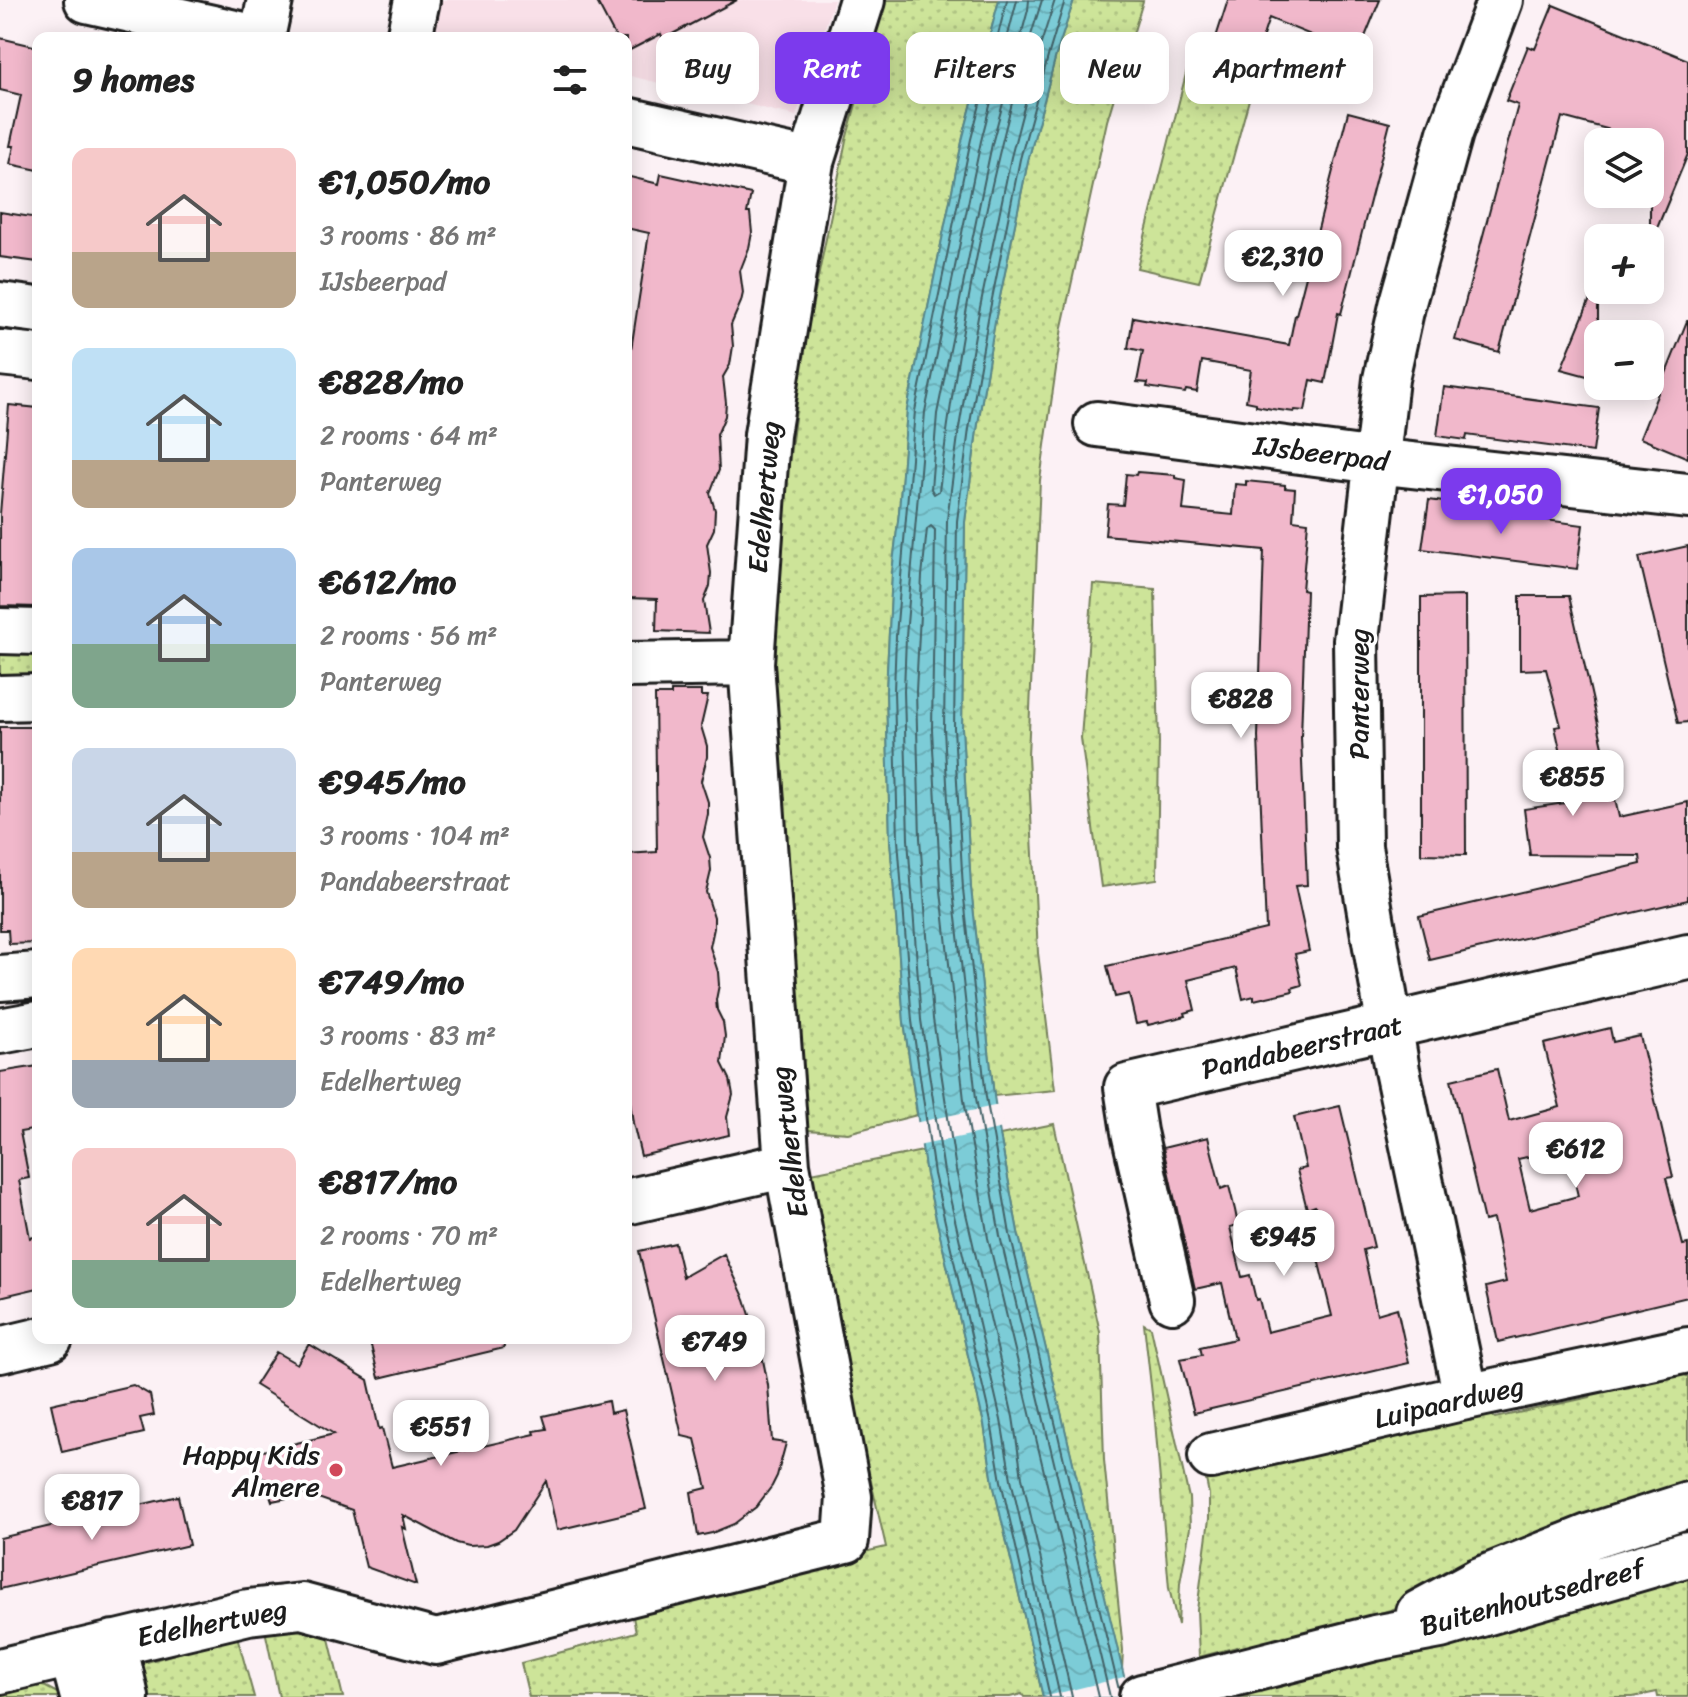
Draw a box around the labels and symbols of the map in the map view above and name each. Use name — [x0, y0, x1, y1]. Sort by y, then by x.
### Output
pin: €2,310 — [1218, 230, 1348, 298]
street label: Edelhertweg — [733, 419, 795, 575]
street label: IJsbeerpad — [1250, 420, 1394, 486]
pin: €1,050 — [1436, 468, 1566, 536]
street label: Panterweg — [1334, 628, 1383, 760]
pin: €828 — [1194, 672, 1288, 740]
pin: €855 — [1526, 750, 1620, 818]
street label: Pandabeerstraat — [1196, 1000, 1408, 1094]
street label: Edelhertweg — [755, 1063, 823, 1221]
pin: €612 — [1529, 1122, 1623, 1190]
pin: €945 — [1237, 1210, 1331, 1278]
pin: €749 — [668, 1315, 762, 1383]
street label: Luipaardweg — [1369, 1361, 1529, 1443]
pin: €551 — [394, 1400, 488, 1468]
place label: Happy Kids Almere — [183, 1430, 320, 1511]
marker: Happy Kids Almere — [327, 1461, 345, 1479]
pin: €817 — [45, 1474, 139, 1542]
street label: Buitenhoutsedreef — [1414, 1543, 1653, 1651]
street label: Edelhertweg — [133, 1584, 291, 1662]

